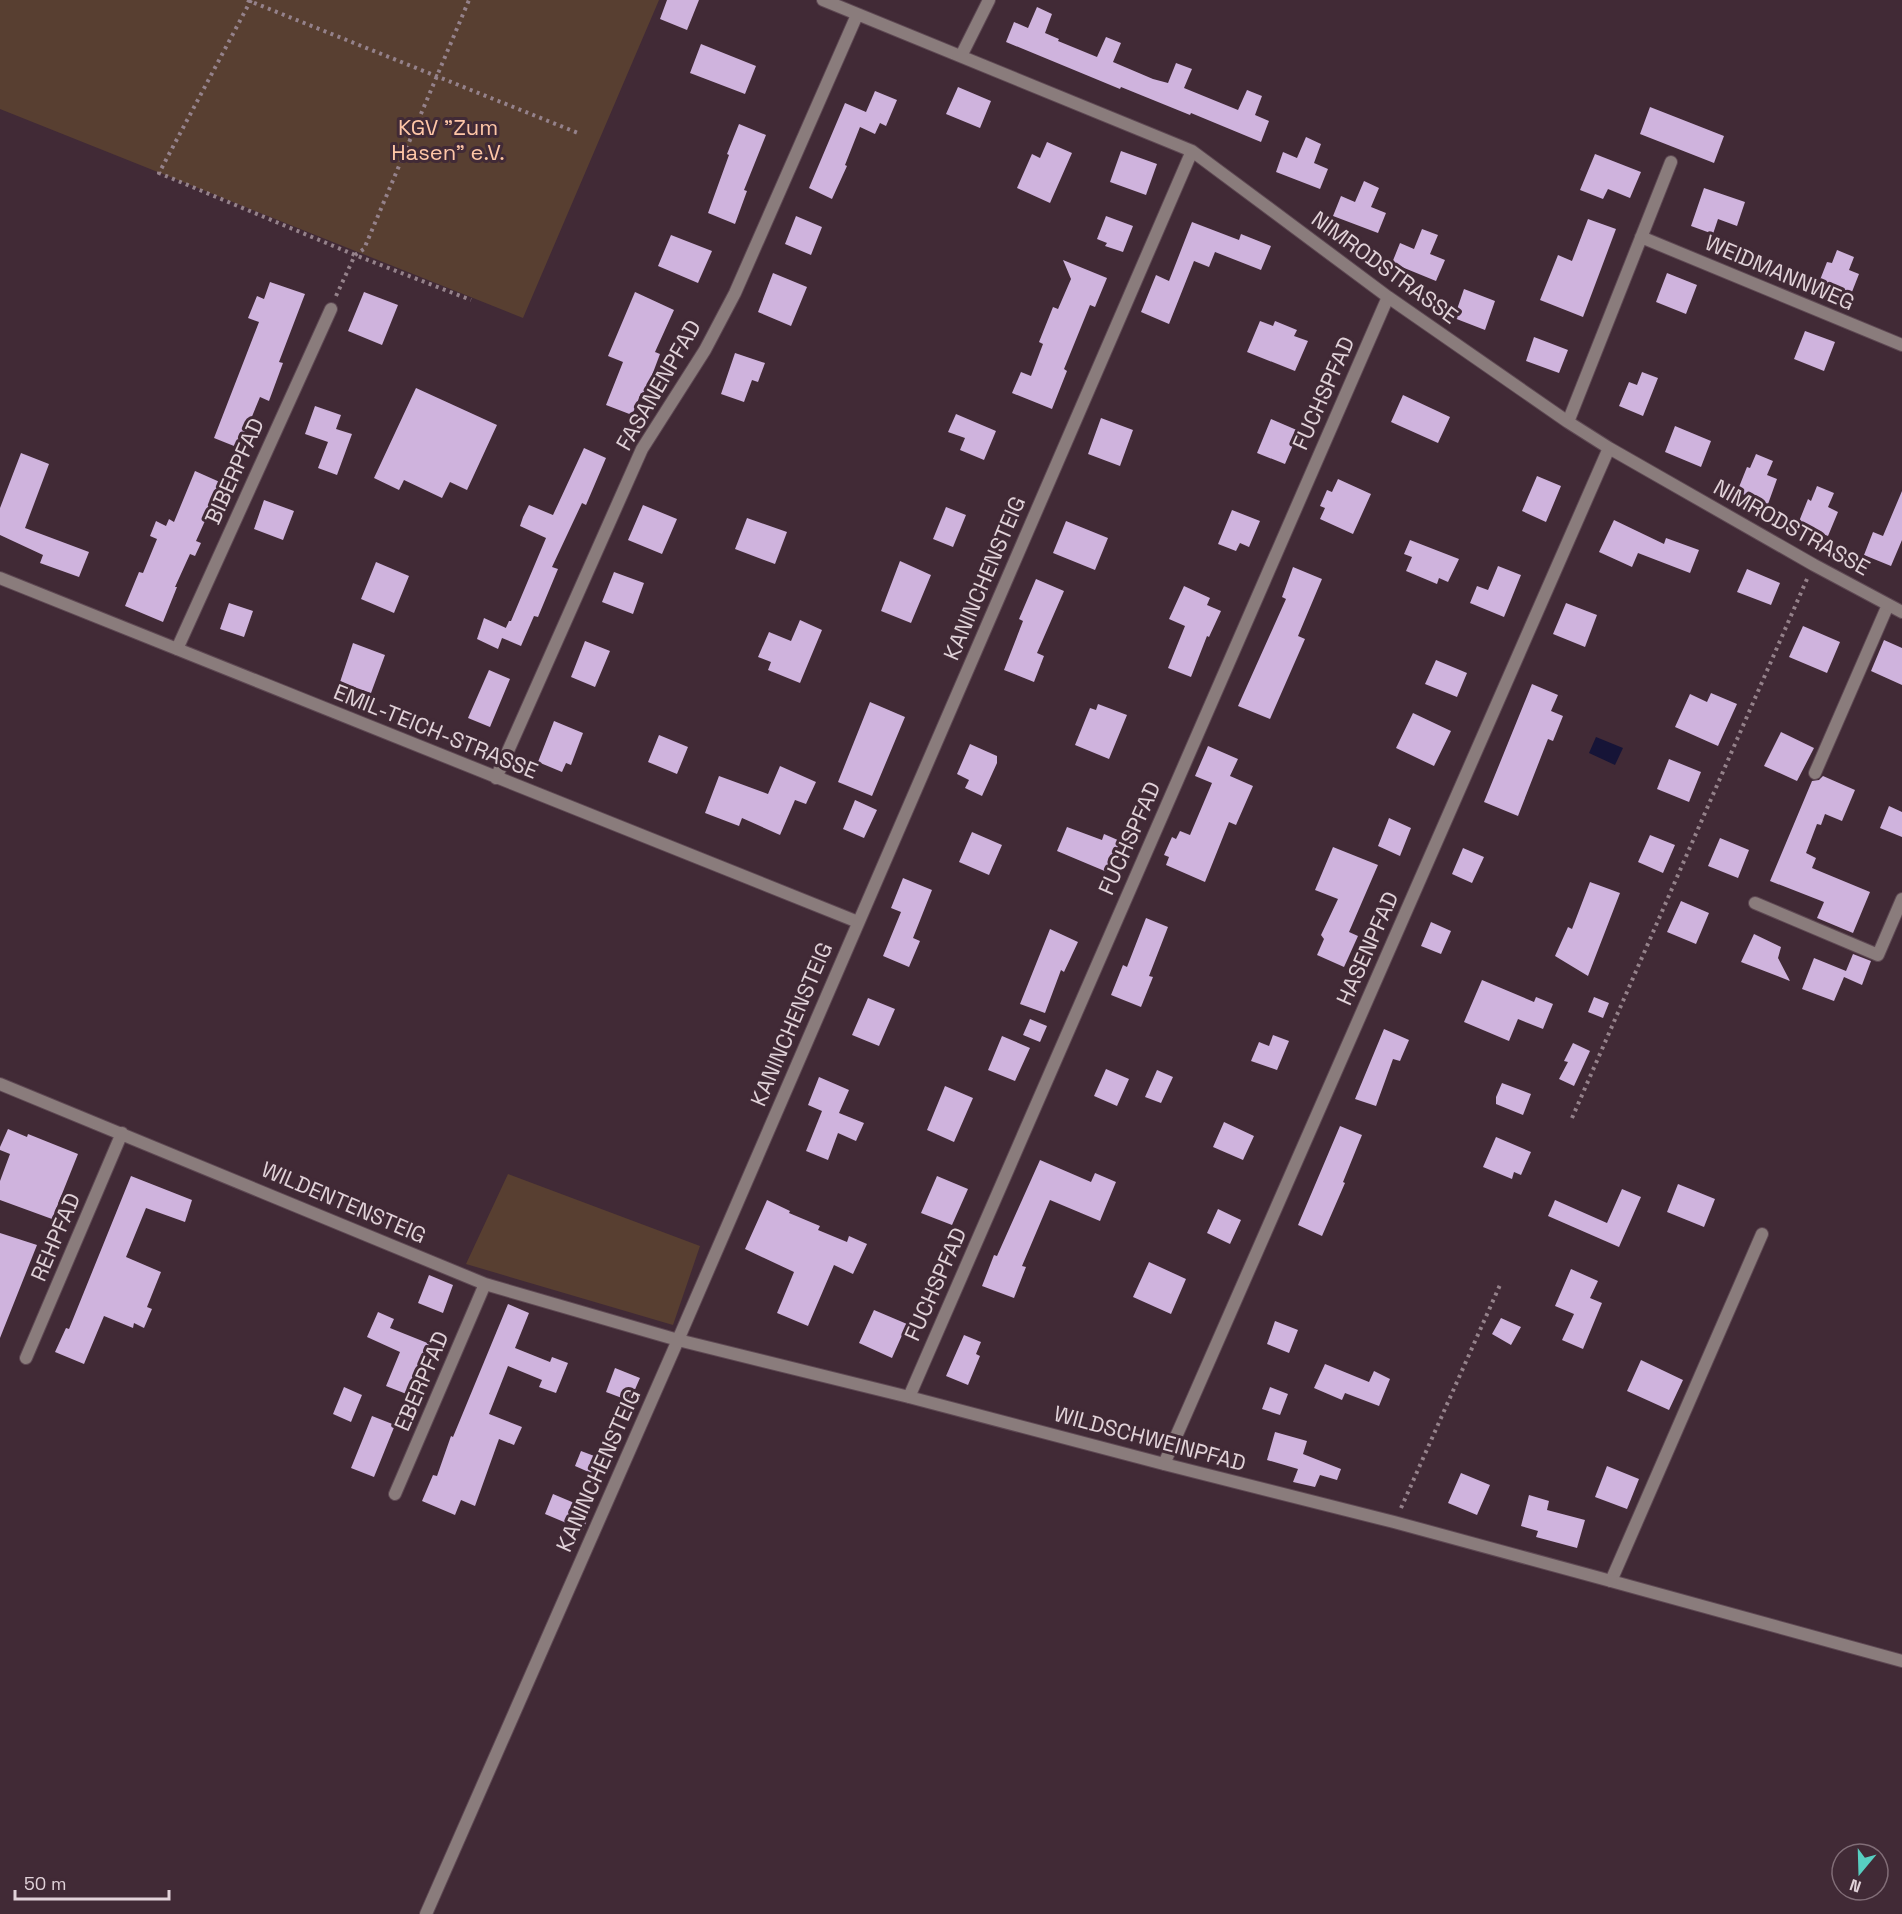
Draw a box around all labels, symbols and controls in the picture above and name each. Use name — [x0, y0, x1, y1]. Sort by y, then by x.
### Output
park label: KGV "Zum Hasen" e.V. — [391, 113, 505, 166]
street label: NIMRODSTRASSE — [1306, 204, 1464, 330]
street label: WEIDMANNWEG — [1701, 228, 1859, 316]
street label: FASANENPFAD — [609, 315, 707, 455]
street label: FUCHSPFAD — [1286, 332, 1360, 454]
street label: BIBERPFAD — [198, 414, 270, 528]
street label: NIMRODSTRASSE — [1709, 472, 1875, 582]
street label: KANINCHENSTEIG — [937, 492, 1031, 664]
street label: EMIL-TEICH-STRASSE — [330, 677, 542, 785]
street label: FUCHSPFAD — [1092, 777, 1166, 899]
street label: HASENPFAD — [1330, 887, 1404, 1009]
street label: KANINCHENSTEIG — [744, 938, 838, 1110]
street label: WILDENTENSTEIG — [257, 1155, 431, 1249]
street label: REHPFAD — [24, 1189, 86, 1285]
street label: FUCHSPFAD — [898, 1223, 972, 1345]
street label: EBERPFAD — [387, 1327, 455, 1435]
street label: KANINCHENSTEIG — [550, 1384, 646, 1556]
street label: WILDSCHWEINPFAD — [1051, 1399, 1249, 1477]
north arrow — [1830, 1842, 1890, 1902]
scale bar — [15, 1863, 170, 1901]
text: 50 m — [24, 1872, 66, 1895]
text: N — [1847, 1874, 1864, 1897]

